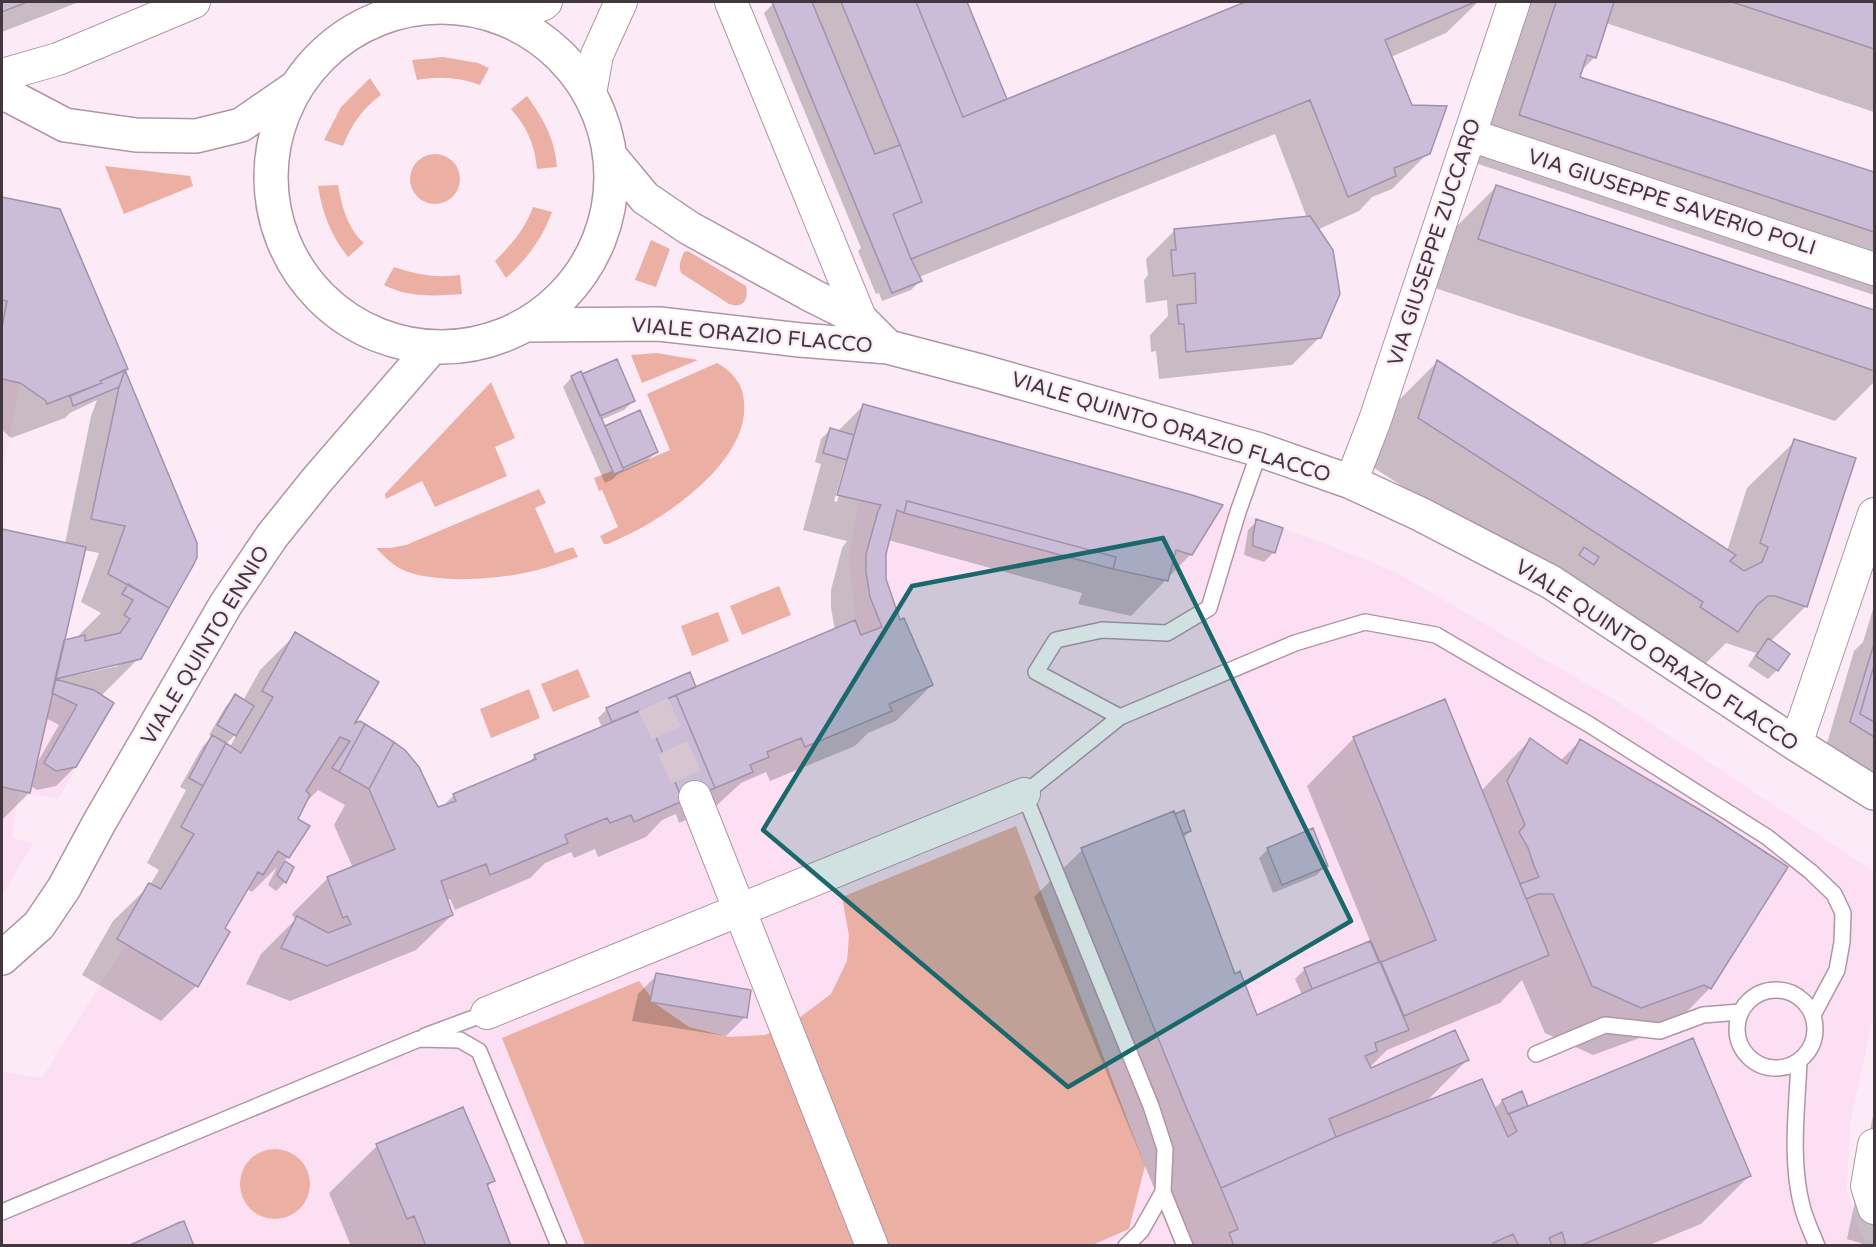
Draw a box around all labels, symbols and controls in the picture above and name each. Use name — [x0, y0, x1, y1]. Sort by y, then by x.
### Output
street label: VIA GIUSEPPE ZUCCARO — [1383, 115, 1486, 369]
street label: VIA GIUSEPPE SAVERIO POLI — [1525, 144, 1819, 261]
street label: VIALE ORAZIO FLACCO — [630, 313, 874, 358]
street label: VIALE QUINTO ORAZIO FLACCO — [1008, 367, 1334, 488]
street label: VIALE QUINTO ENNIO — [136, 541, 275, 749]
street label: VIALE QUINTO ORAZIO FLACCO — [1510, 554, 1803, 756]

